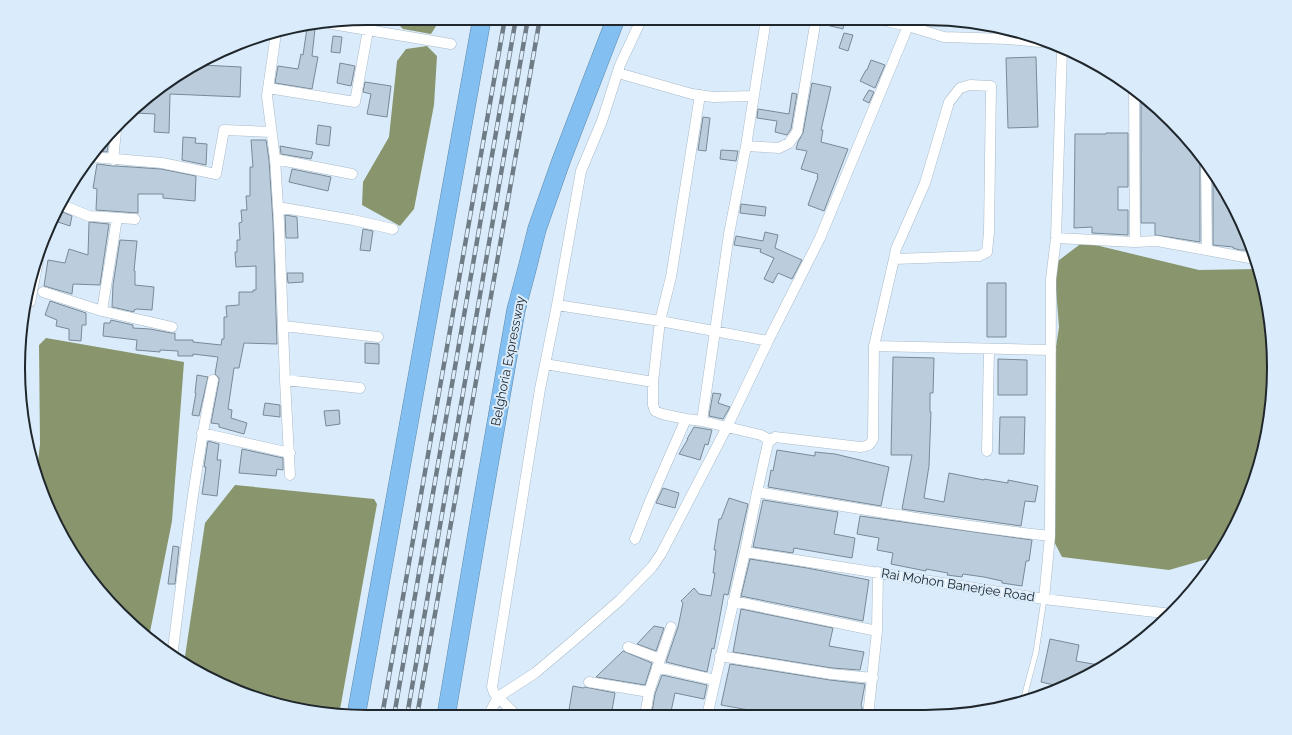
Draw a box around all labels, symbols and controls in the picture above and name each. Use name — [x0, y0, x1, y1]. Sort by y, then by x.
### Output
street label: Belghoria Expressway — [488, 295, 528, 427]
street label: Rai Mohon Banerjee Road — [880, 565, 1036, 605]

